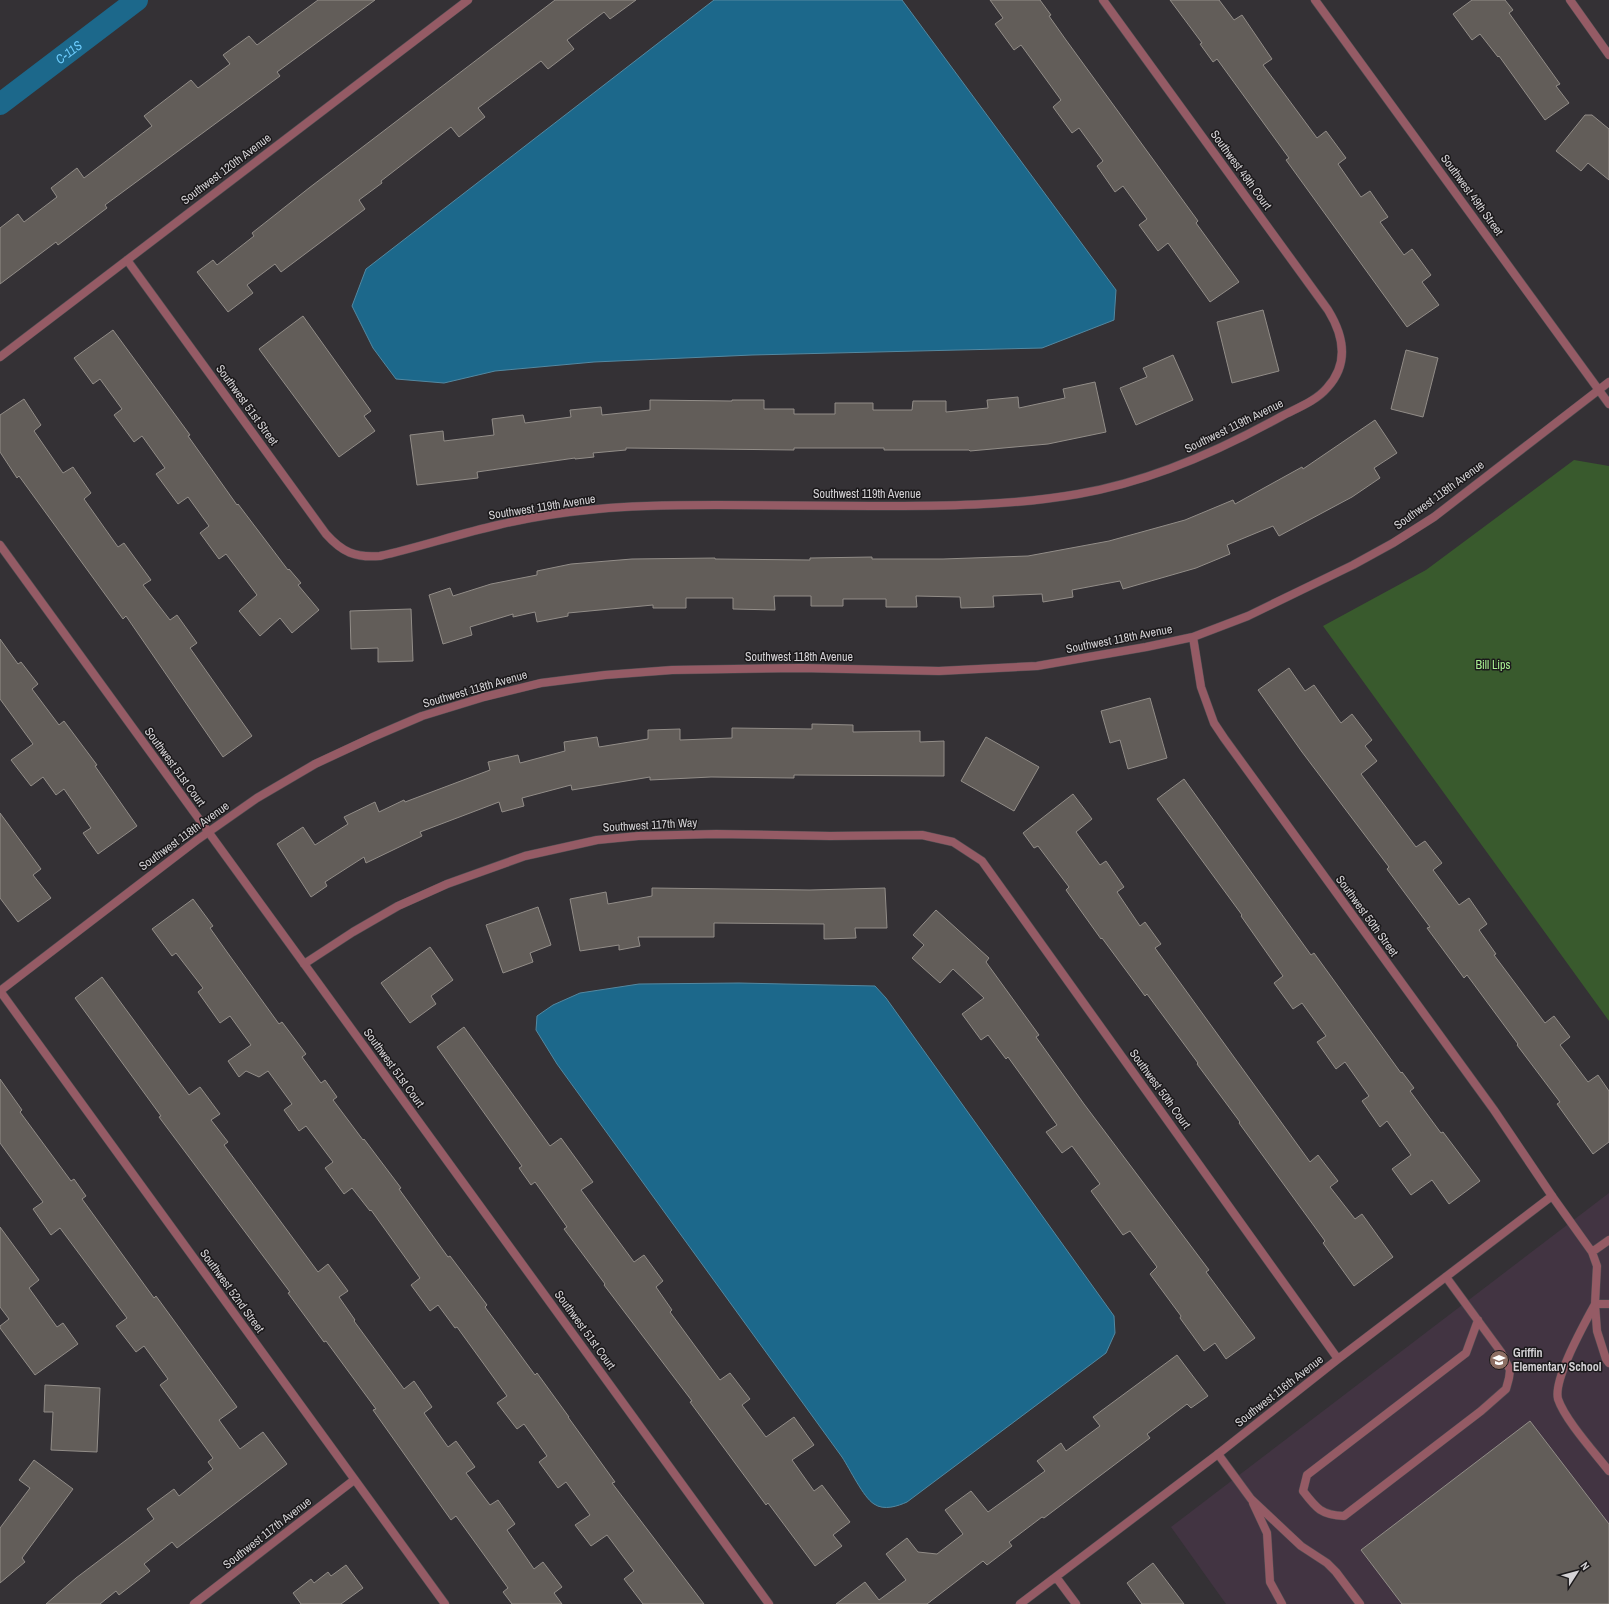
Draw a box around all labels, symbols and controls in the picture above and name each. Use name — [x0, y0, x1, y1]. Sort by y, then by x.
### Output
water label: C-11S — [52, 36, 85, 68]
street label: Southwest 49th Court — [1207, 127, 1275, 213]
street label: Southwest 120th Avenue — [178, 130, 274, 208]
street label: Southwest 49th Street — [1437, 151, 1507, 239]
street label: Southwest 51st Street — [212, 361, 282, 449]
street label: Southwest 119th Avenue — [1182, 395, 1286, 457]
street label: Southwest 118th Avenue — [1391, 457, 1487, 533]
street label: Southwest 119th Avenue — [813, 486, 921, 502]
street label: Southwest 119th Avenue — [487, 491, 597, 523]
street label: Southwest 118th Avenue — [1064, 621, 1174, 657]
street label: Southwest 118th Avenue — [745, 649, 853, 665]
park label: Bill Lips — [1475, 657, 1511, 673]
street label: Southwest 118th Avenue — [421, 666, 529, 712]
street label: Southwest 51st Court — [141, 724, 209, 810]
street label: Southwest 118th Avenue — [136, 798, 232, 874]
street label: Southwest 117th Way — [602, 815, 698, 835]
street label: Southwest 50th Street — [1332, 872, 1402, 960]
street label: Southwest 51st Court — [360, 1025, 428, 1111]
street label: Southwest 50th Court — [1126, 1046, 1194, 1132]
street label: Southwest 52nd Street — [196, 1246, 268, 1336]
street label: Southwest 51st Court — [551, 1287, 619, 1373]
place label: Griffin Elementary School — [1513, 1345, 1602, 1375]
school or university icon: Griffin Elementary School — [1488, 1349, 1510, 1371]
street label: Southwest 116th Avenue — [1232, 1351, 1326, 1431]
street label: Southwest 117th Avenue — [220, 1493, 314, 1573]
north arrow — [1557, 1552, 1597, 1592]
text: N — [1578, 1559, 1593, 1573]

